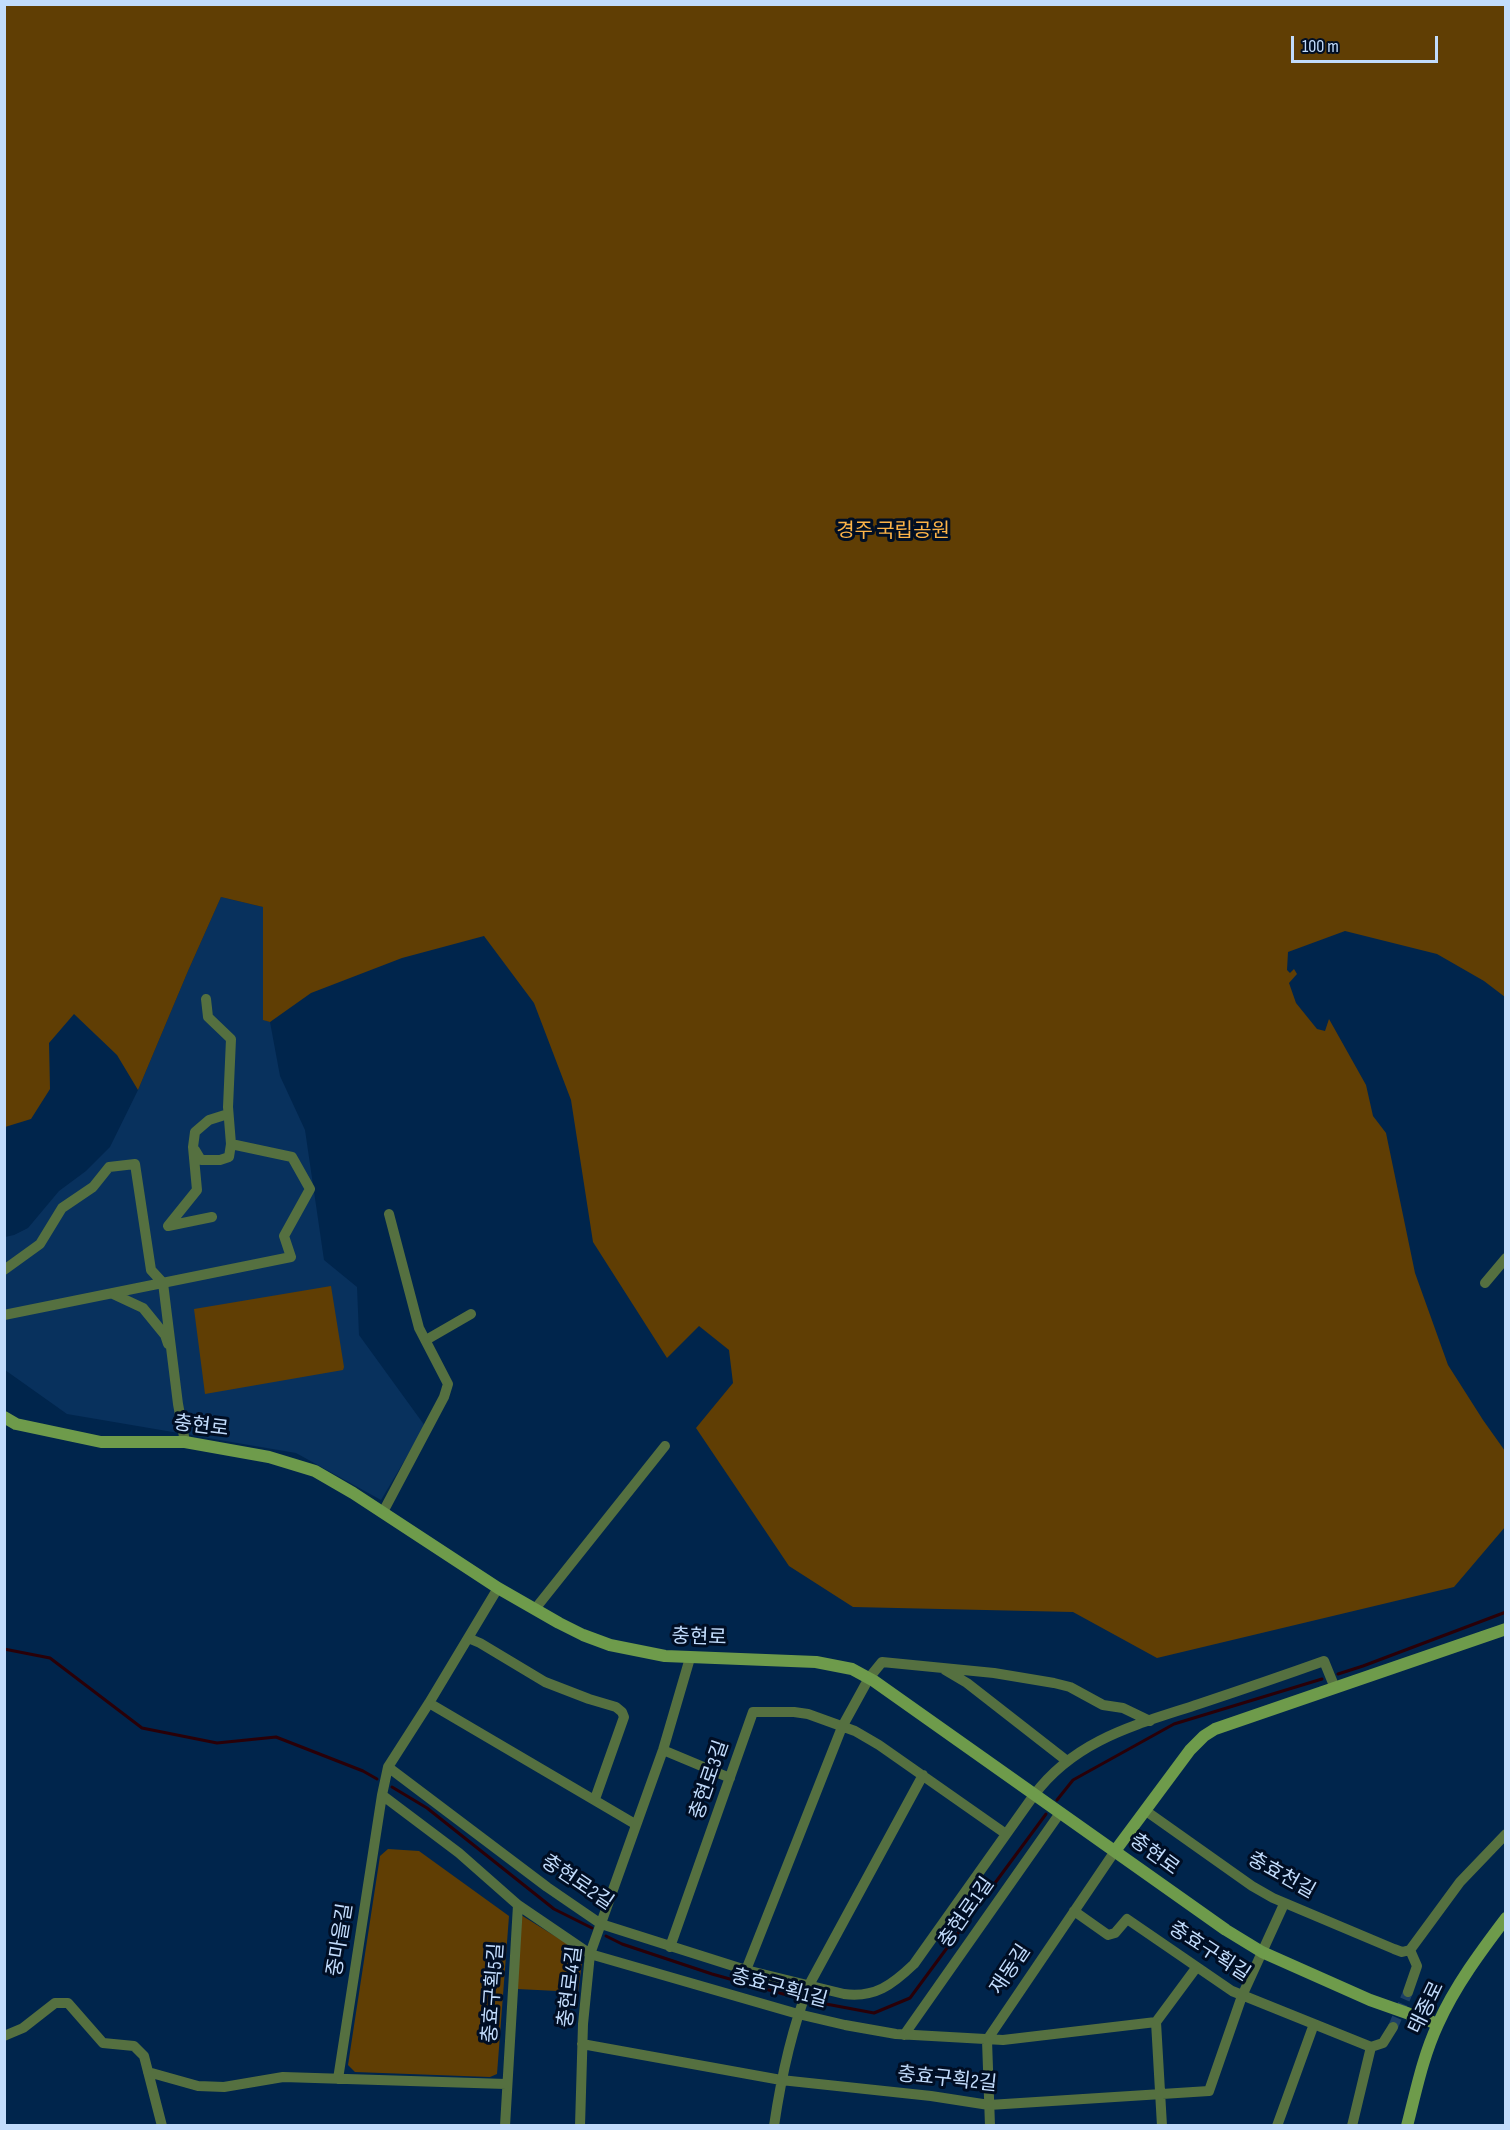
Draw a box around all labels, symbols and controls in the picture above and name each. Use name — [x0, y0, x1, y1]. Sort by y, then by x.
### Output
scale bar — [1294, 24, 1441, 62]
text: 100 m — [1302, 36, 1339, 57]
park label: 경주 국립공원 — [836, 520, 950, 544]
street label: 충현로 — [172, 1412, 230, 1442]
street label: 충현로 — [671, 1625, 727, 1651]
street label: 충현로3길 — [685, 1737, 735, 1823]
street label: 충현로 — [1125, 1829, 1183, 1881]
street label: 충효천길 — [1243, 1848, 1319, 1904]
street label: 충현로2길 — [536, 1850, 618, 1916]
street label: 충현로1길 — [934, 1873, 1000, 1953]
street label: 중마을길 — [323, 1902, 359, 1978]
street label: 충효구획길 — [1164, 1917, 1254, 1987]
street label: 재동길 — [986, 1940, 1036, 2000]
street label: 충효구획5길 — [479, 1942, 509, 2044]
street label: 충현로4길 — [554, 1945, 588, 2029]
street label: 충효구획1길 — [728, 1965, 830, 2013]
street label: 태종로 — [1404, 1978, 1450, 2038]
street label: 충효구획2길 — [896, 2063, 998, 2097]

